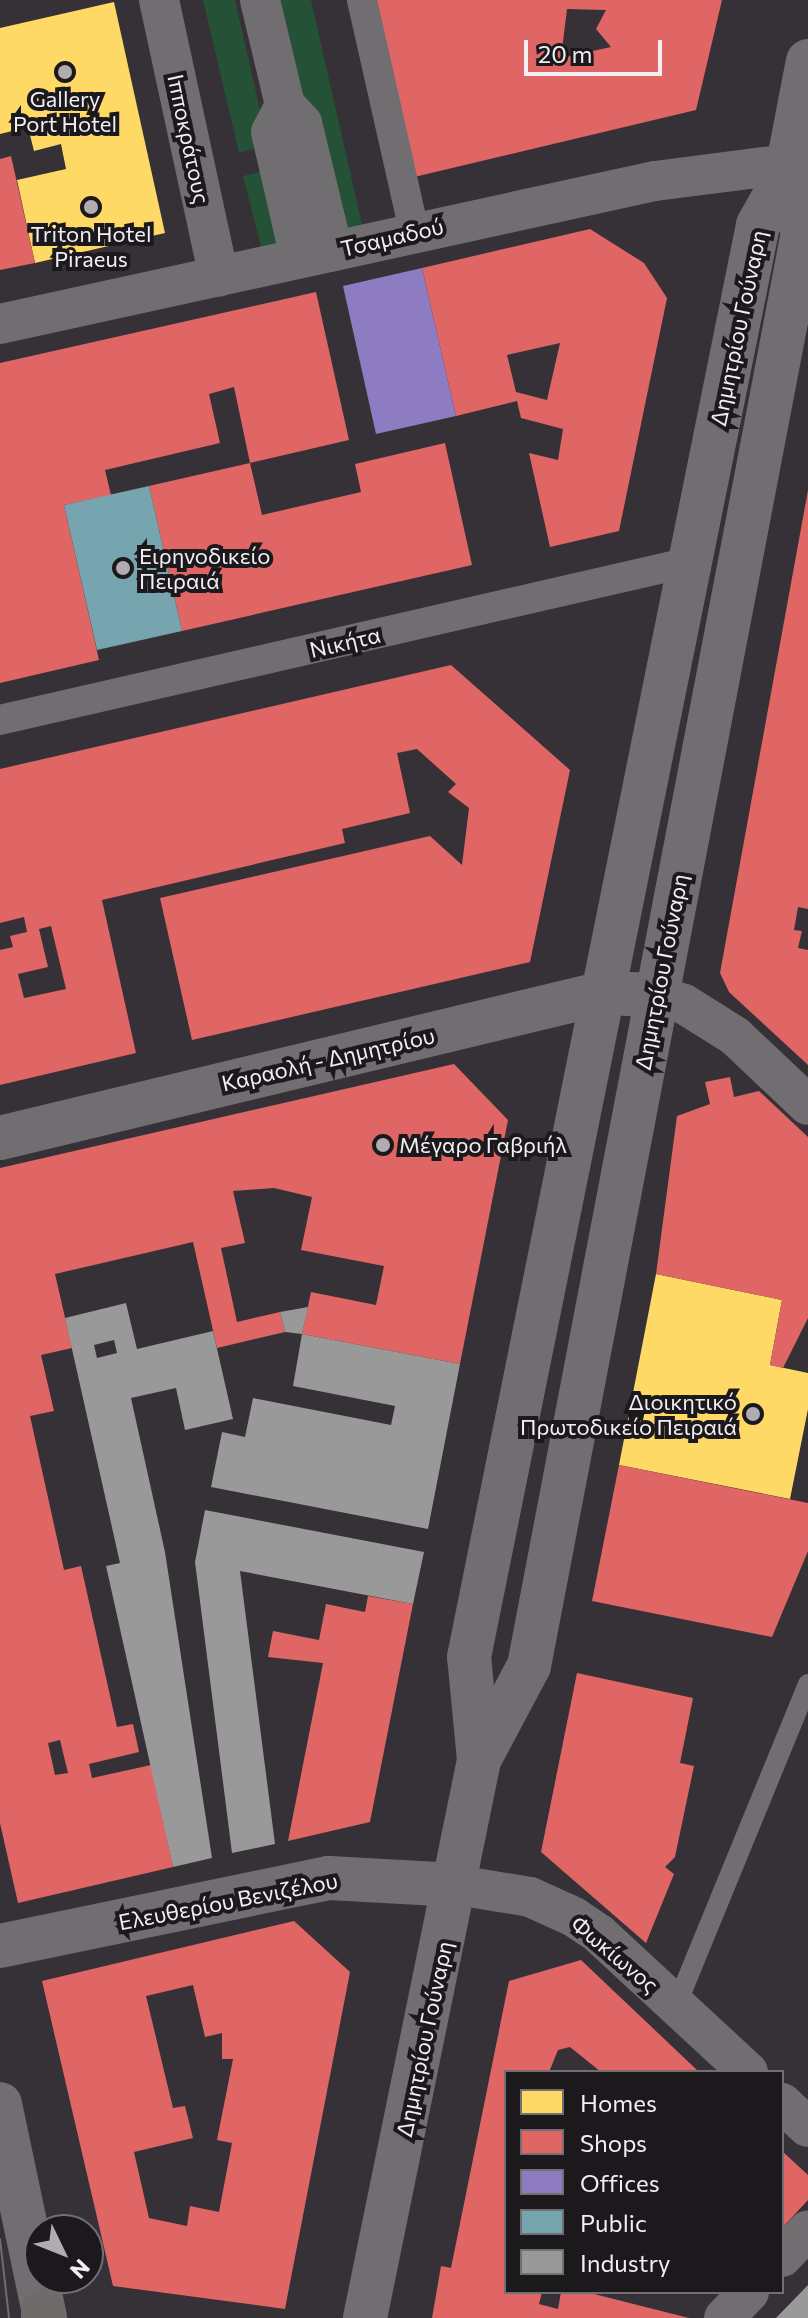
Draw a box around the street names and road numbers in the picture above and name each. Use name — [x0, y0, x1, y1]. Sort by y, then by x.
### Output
street label: Ιπποκράτους — [162, 72, 216, 206]
street label: Τσαμαδού — [338, 212, 446, 262]
street label: Δημητρίου Γούναρη — [704, 228, 772, 428]
street label: Νικήτα — [307, 621, 383, 663]
street label: Δημητρίου Γούναρη — [629, 871, 693, 1073]
street label: Καραολή - Δημητρίου — [219, 1022, 437, 1096]
street label: Ελευθερίου Βενιζέλου — [116, 1867, 340, 1935]
street label: Φωκίωνος — [566, 1910, 664, 1998]
street label: Δημητρίου Γούναρη — [390, 1939, 458, 2139]

